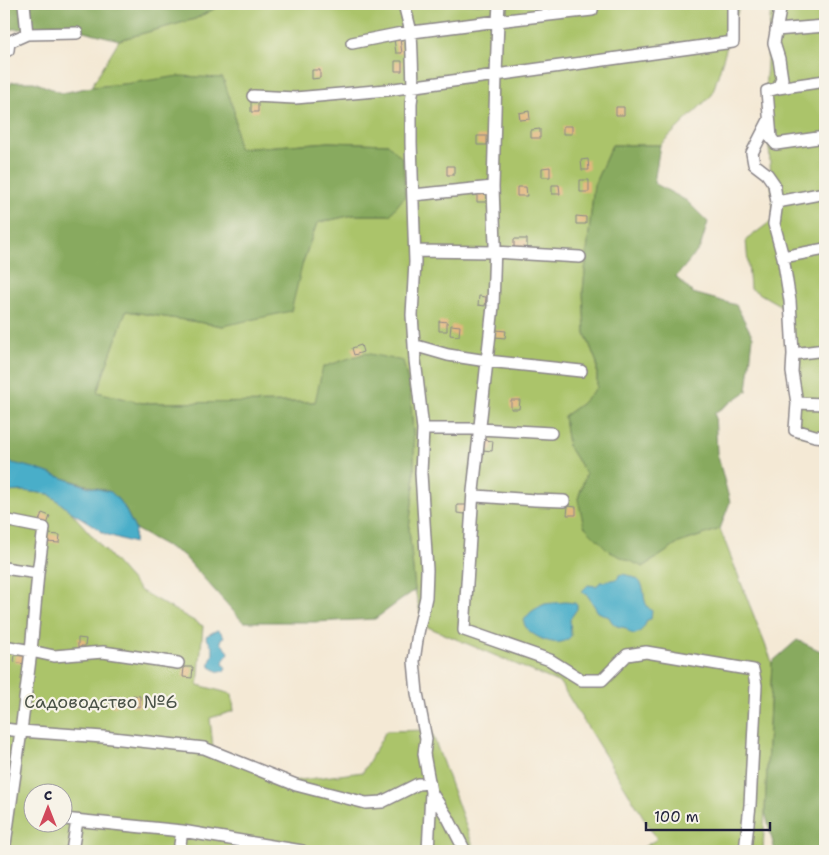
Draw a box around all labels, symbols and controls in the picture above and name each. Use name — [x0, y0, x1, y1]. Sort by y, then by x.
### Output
park label: Садоводство №6 — [24, 690, 178, 714]
north arrow — [22, 782, 72, 832]
text: С — [44, 786, 52, 804]
scale bar — [646, 800, 770, 832]
text: 100 m — [654, 807, 699, 827]

